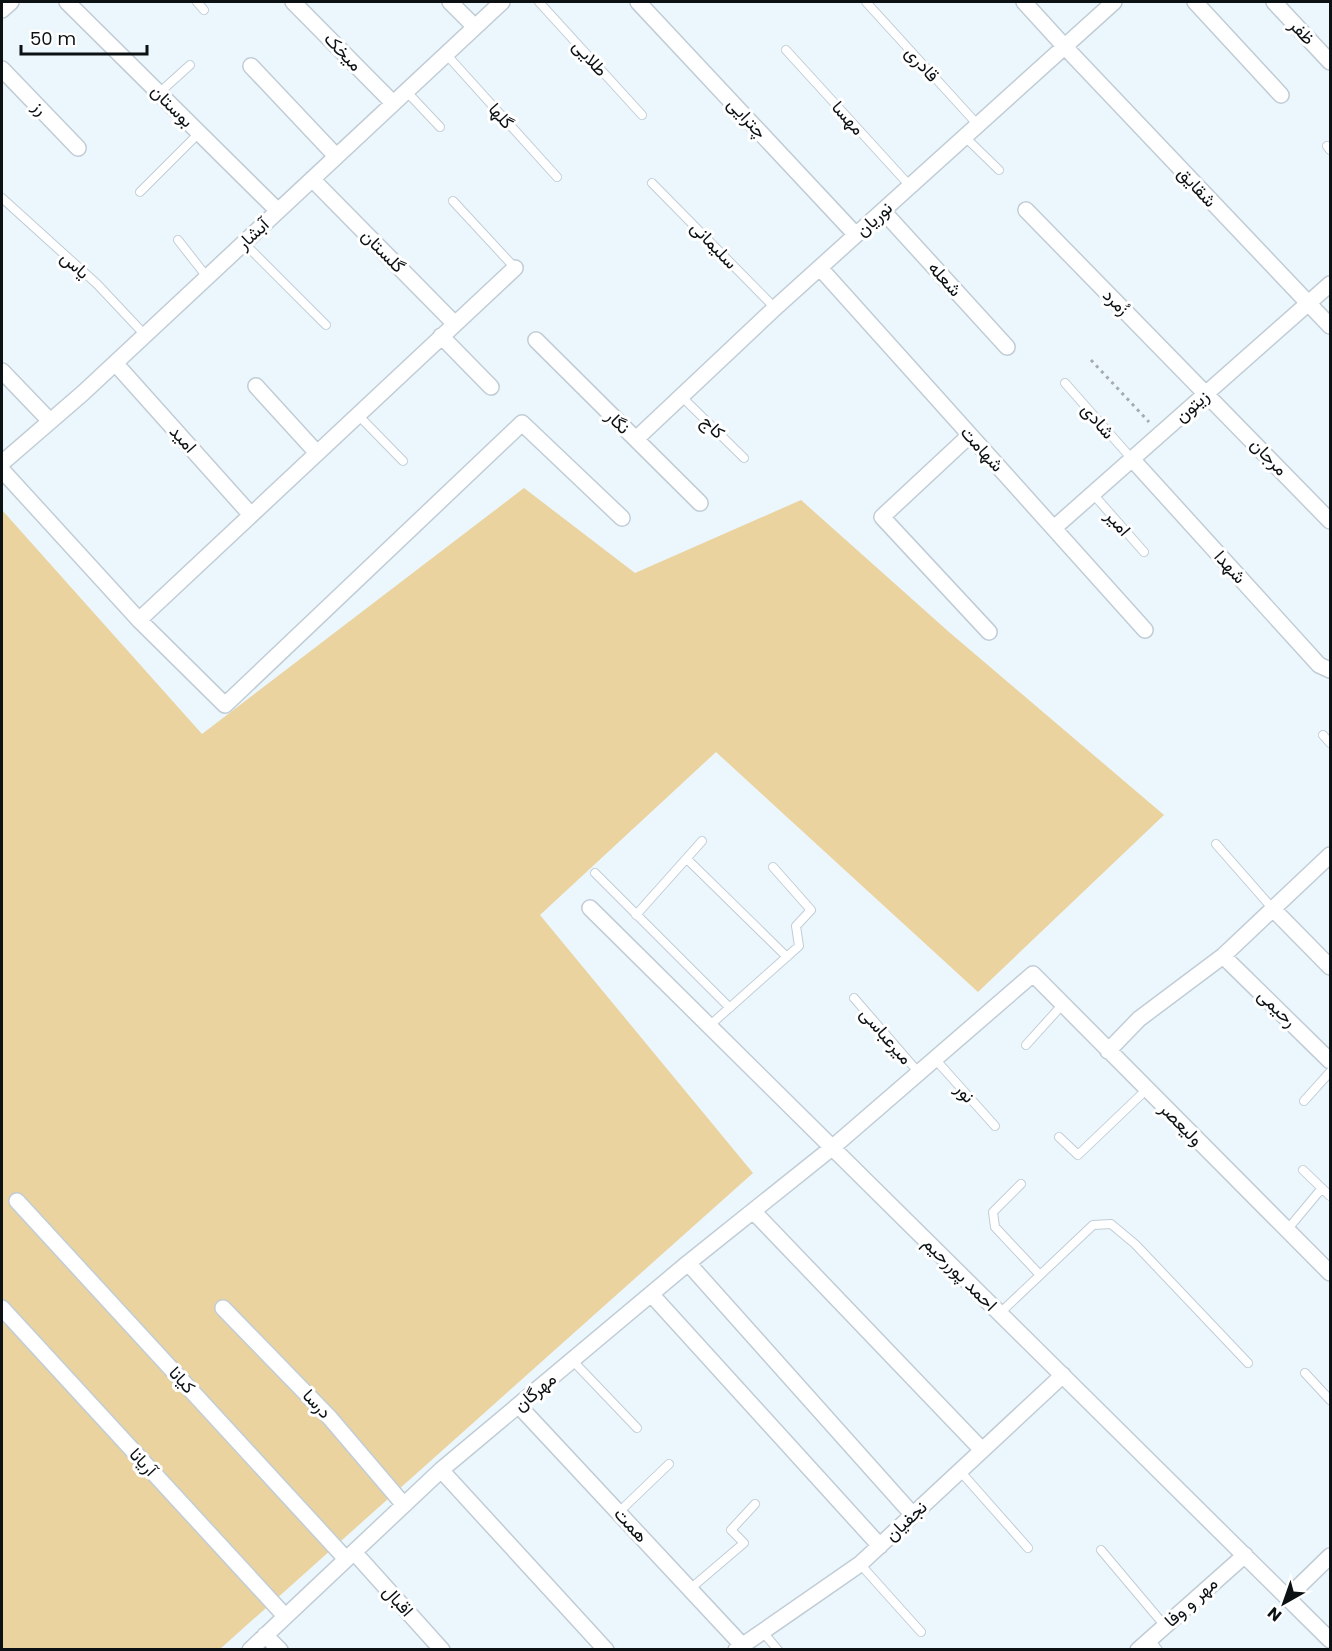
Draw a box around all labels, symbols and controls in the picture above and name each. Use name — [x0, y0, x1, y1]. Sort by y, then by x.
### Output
street label: ظفر — [1283, 12, 1321, 50]
scale bar — [21, 18, 147, 56]
text: 50 m — [30, 26, 76, 51]
street label: میخک — [319, 27, 368, 77]
street label: طلایی — [567, 34, 614, 82]
street label: قادری — [900, 40, 945, 87]
street label: بوستان — [145, 79, 199, 133]
street label: چترایی — [722, 92, 773, 144]
street label: رز — [26, 94, 54, 121]
street label: مهسا — [826, 95, 871, 140]
street label: گلها — [483, 97, 520, 134]
street label: شقایق — [1172, 161, 1223, 213]
street label: نوریان — [850, 195, 898, 242]
street label: آبشار — [230, 211, 276, 256]
street label: سلیمانی — [685, 215, 744, 274]
street label: گلستان — [356, 223, 411, 278]
street label: یاس — [55, 245, 95, 284]
street label: شعله — [923, 256, 968, 302]
street label: زُمرد — [1097, 283, 1135, 321]
street label: زیتون — [1169, 384, 1214, 428]
street label: شادی — [1076, 397, 1121, 444]
street label: نگار — [600, 403, 636, 439]
street label: کاج — [696, 409, 731, 444]
street label: امید — [164, 419, 203, 458]
street label: شهامت — [955, 420, 1010, 477]
street label: مرجان — [1245, 432, 1294, 481]
street label: امیر — [1099, 503, 1137, 541]
street label: شهدا — [1209, 545, 1252, 589]
street label: رحیمی — [1252, 983, 1302, 1032]
street label: میرعباسی — [854, 1002, 918, 1070]
street label: نور — [949, 1076, 981, 1108]
street label: ولیعصر — [1153, 1096, 1209, 1151]
street label: احمد پوررحیم — [918, 1231, 1003, 1316]
street label: کیانا — [163, 1361, 201, 1399]
street label: مهرگان — [508, 1366, 561, 1417]
street label: درسا — [297, 1383, 338, 1424]
street label: آریانا — [124, 1442, 164, 1483]
street label: نجفیان — [879, 1495, 932, 1547]
street label: همت — [609, 1502, 654, 1548]
street label: مهر و وفا — [1158, 1571, 1223, 1632]
north arrow — [1254, 1573, 1314, 1633]
street label: اقبال — [377, 1579, 419, 1622]
text: N — [1263, 1601, 1287, 1627]

